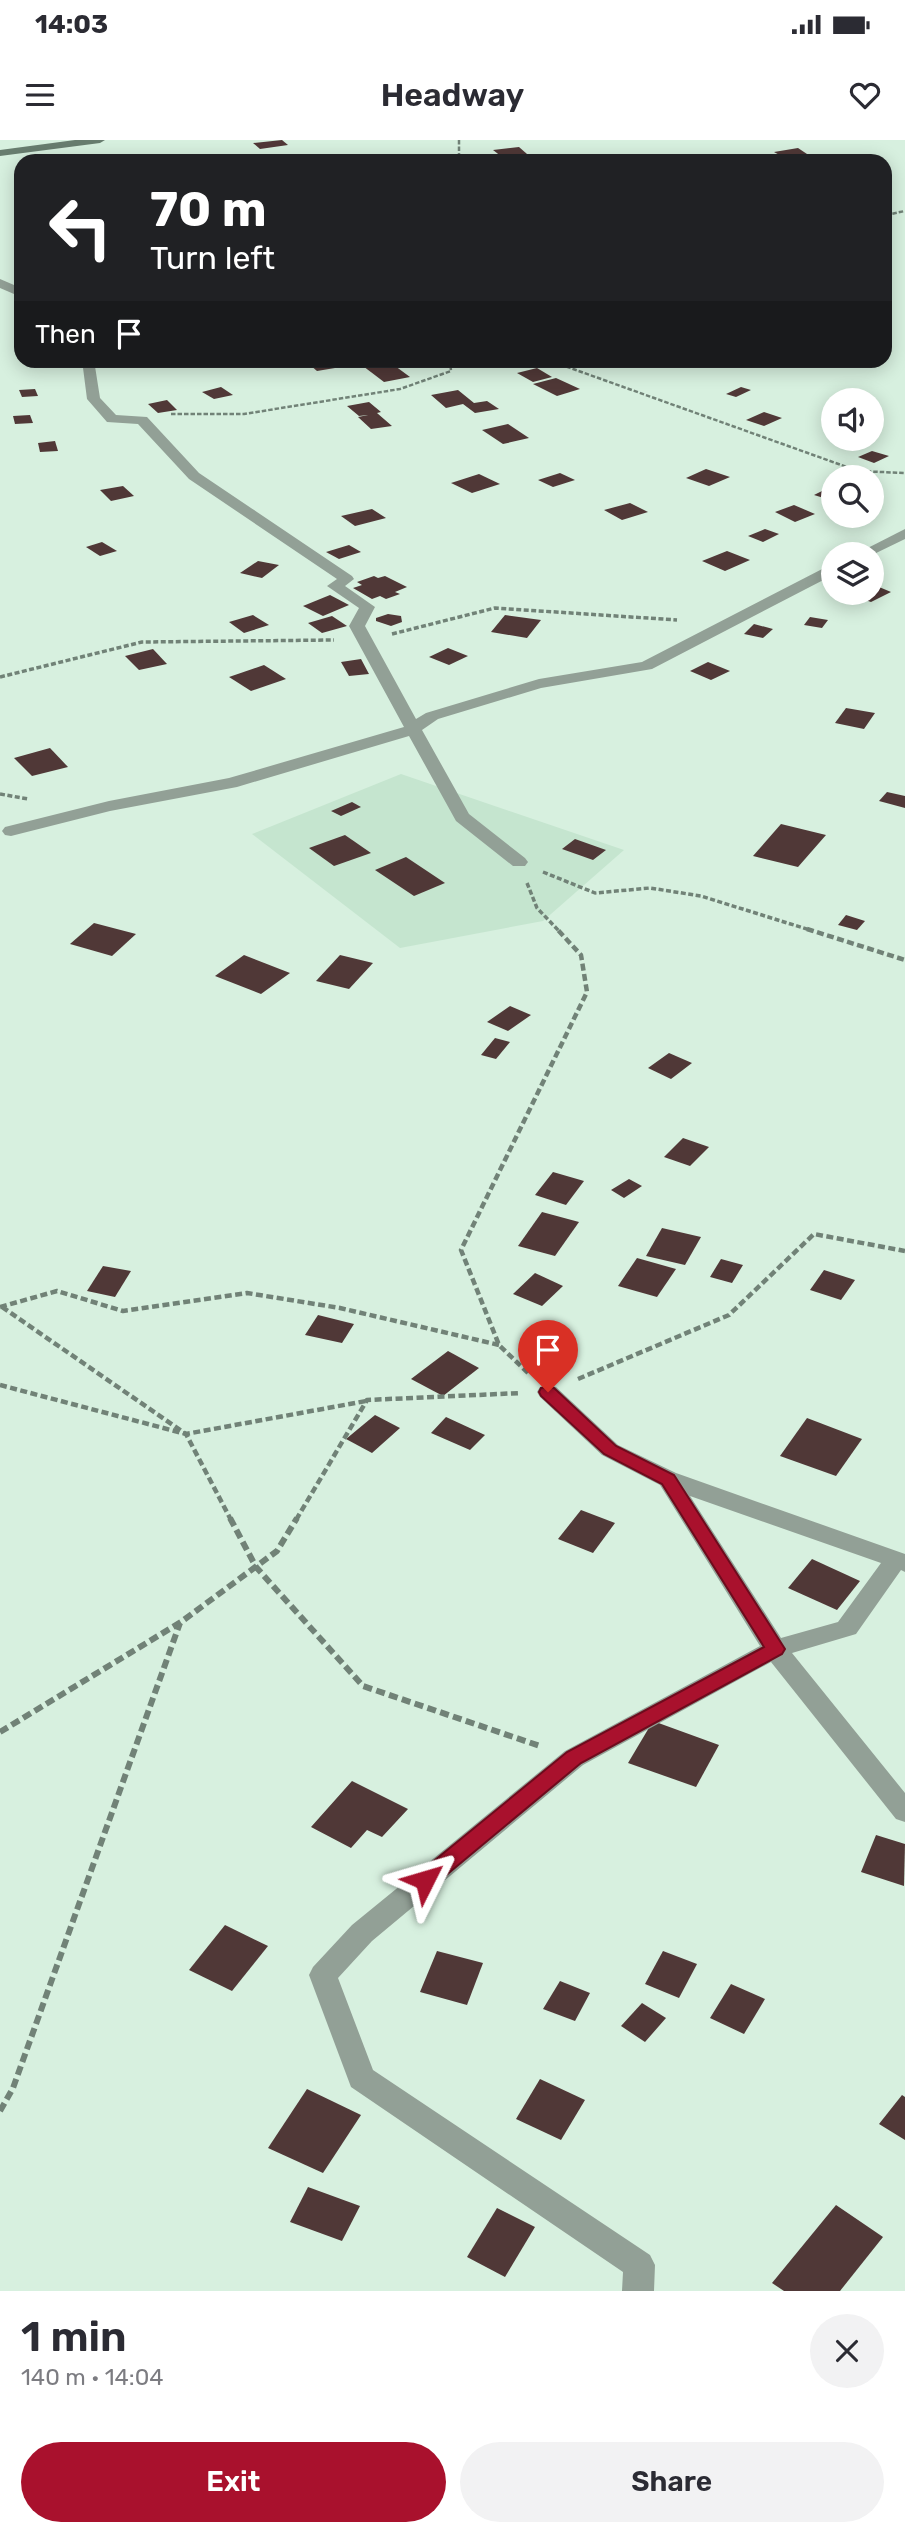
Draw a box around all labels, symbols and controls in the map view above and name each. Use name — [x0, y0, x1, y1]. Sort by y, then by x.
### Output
text: 14:03 — [35, 9, 108, 40]
icon: menu — [21, 76, 59, 114]
text: Headway — [381, 76, 524, 114]
icon: heart — [846, 76, 884, 114]
text: 70 m — [150, 180, 267, 238]
icon: left — [35, 182, 126, 273]
text: Turn left — [150, 239, 275, 277]
icon: arrive — [110, 315, 148, 353]
text: Then — [35, 319, 96, 350]
map controls — [821, 388, 884, 605]
button: sound — [821, 388, 884, 451]
button: search — [821, 465, 884, 528]
button: layers — [821, 542, 884, 605]
pin — [518, 1320, 578, 1392]
icon: arrive — [529, 1331, 567, 1369]
position arrow — [388, 1843, 462, 1917]
text: 1 min — [21, 2312, 127, 2362]
button: close — [810, 2314, 884, 2388]
text: 140 m · 14:04 — [21, 2363, 164, 2391]
button: Exit — [21, 2442, 446, 2522]
button: Share — [460, 2442, 884, 2522]

